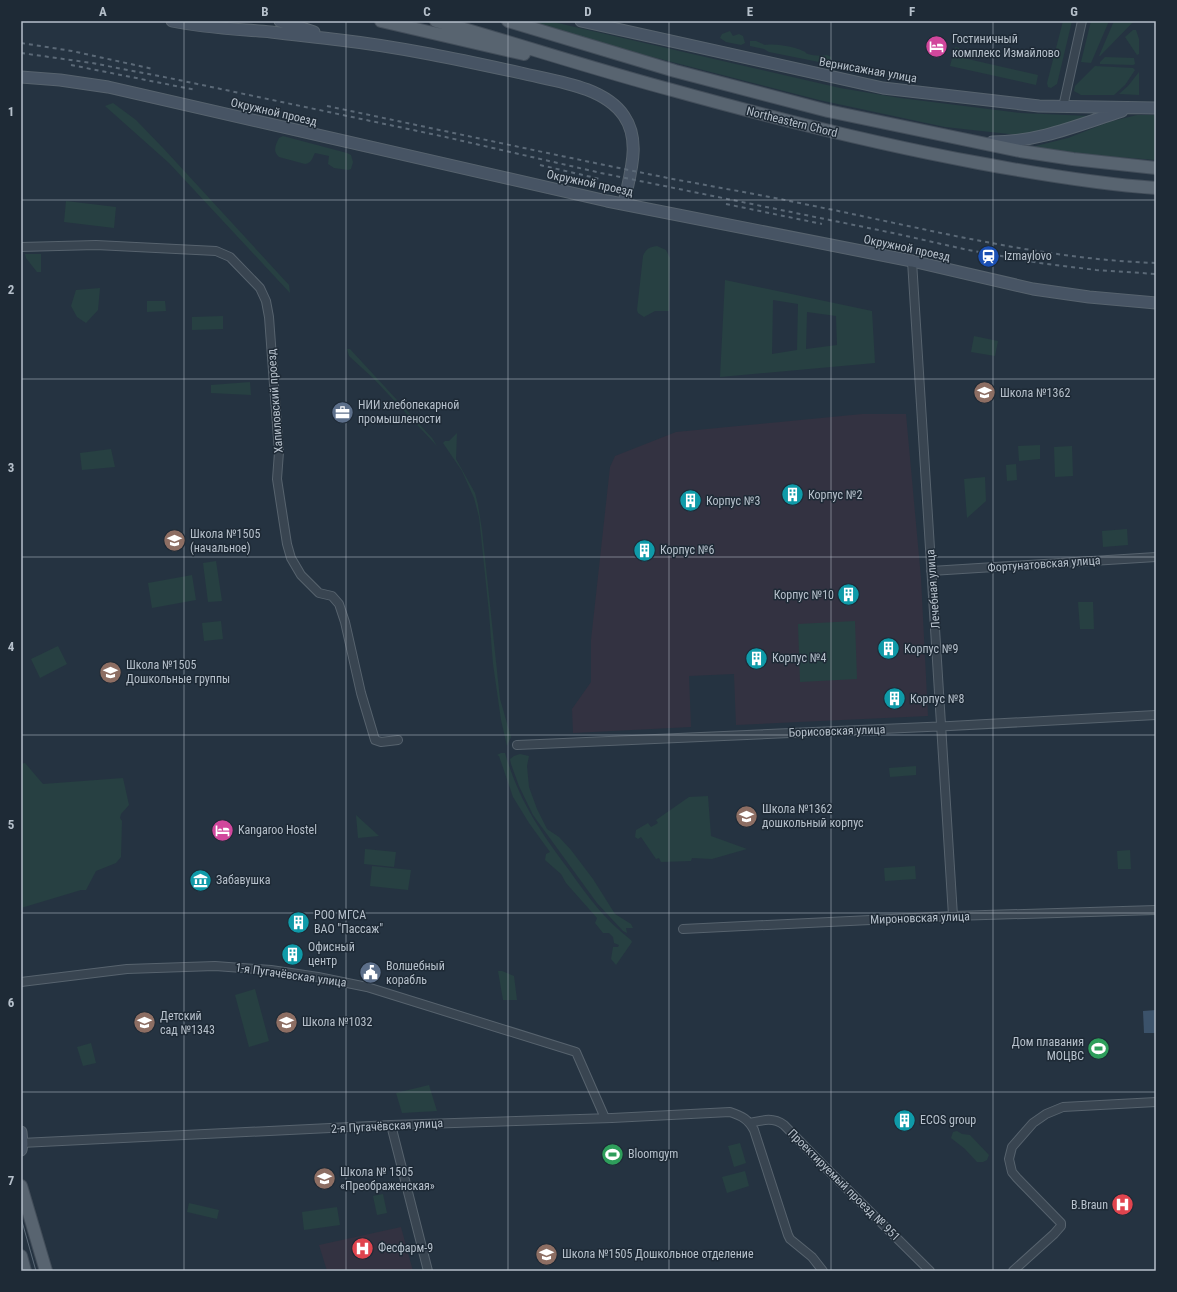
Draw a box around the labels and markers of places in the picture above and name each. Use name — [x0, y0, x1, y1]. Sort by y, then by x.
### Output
place label: Гостиничный комплекс Измайлово — [952, 32, 1060, 60]
hotel icon: Гостиничный комплекс Измайлово — [923, 33, 949, 59]
station icon: Izmaylovo — [976, 243, 1002, 269]
place label: Izmaylovo — [1004, 249, 1052, 263]
school or university icon: Школа №1362 — [972, 380, 998, 406]
place label: Школа №1362 — [1000, 386, 1070, 400]
place label: НИИ хлебопекарной промышлености — [358, 398, 459, 426]
office icon: НИИ хлебопекарной промышлености — [330, 399, 356, 425]
building icon: Корпус №2 — [780, 482, 806, 508]
building icon: Корпус №3 — [678, 488, 704, 514]
place label: Корпус №2 — [808, 488, 862, 502]
place label: Корпус №3 — [706, 494, 760, 508]
place label: Школа №1505 (начальное) — [190, 527, 260, 555]
school or university icon: Школа №1505 (начальное) — [161, 528, 187, 554]
building icon: Корпус №6 — [631, 537, 657, 563]
place label: Корпус №6 — [660, 543, 714, 557]
building icon: Корпус №10 — [836, 582, 862, 608]
place label: Корпус №10 — [774, 588, 834, 602]
building icon: Корпус №9 — [876, 636, 902, 662]
place label: Корпус №9 — [904, 642, 958, 656]
building icon: Корпус №4 — [744, 645, 770, 671]
place label: Корпус №4 — [772, 651, 826, 665]
place label: Школа №1505 Дошкольные группы — [126, 658, 230, 686]
school or university icon: Школа №1505 Дошкольные группы — [98, 659, 124, 685]
building icon: Корпус №8 — [881, 686, 907, 712]
place label: Корпус №8 — [910, 692, 964, 706]
place label: Школа №1362 дошкольный корпус — [762, 802, 864, 830]
school or university icon: Школа №1362 дошкольный корпус — [733, 803, 759, 829]
hotel icon: Kangaroo Hostel — [209, 817, 235, 843]
place label: Kangaroo Hostel — [238, 823, 317, 837]
museum icon: Забавушка — [187, 867, 213, 893]
place label: Забавушка — [216, 873, 271, 887]
place label: РОО МГСА ВАО "Пассаж" — [314, 908, 383, 936]
building icon: РОО МГСА ВАО "Пассаж" — [286, 909, 312, 935]
place label: Офисный центр — [308, 940, 355, 968]
building icon: Офисный центр — [280, 941, 306, 967]
place label: Волшебный корабль — [386, 959, 445, 987]
public building icon: Волшебный корабль — [357, 960, 383, 986]
place label: Детский сад №1343 — [160, 1009, 215, 1037]
school or university icon: Школа №1032 — [274, 1009, 300, 1035]
school or university icon: Детский сад №1343 — [132, 1010, 158, 1036]
place label: Школа №1032 — [302, 1015, 372, 1029]
place label: Дом плавания МОЦВС — [1012, 1035, 1084, 1063]
sports icon: Дом плавания МОЦВС — [1086, 1036, 1112, 1062]
building icon: ECOS group — [892, 1107, 918, 1133]
place label: ECOS group — [920, 1113, 976, 1127]
sports icon: Bloomgym — [599, 1141, 625, 1167]
place label: Bloomgym — [628, 1147, 678, 1161]
place label: Школа № 1505 «Преображенская» — [340, 1165, 435, 1193]
school or university icon: Школа № 1505 «Преображенская» — [311, 1166, 337, 1192]
hospital icon: B.Braun — [1110, 1192, 1136, 1218]
place label: B.Braun — [1071, 1198, 1108, 1212]
hospital icon: Фесфарм-9 — [350, 1235, 376, 1261]
place label: Фесфарм-9 — [378, 1241, 433, 1255]
school or university icon: Школа №1505 Дошкольное отделение — [534, 1241, 560, 1267]
place label: Школа №1505 Дошкольное отделение — [562, 1247, 754, 1261]

